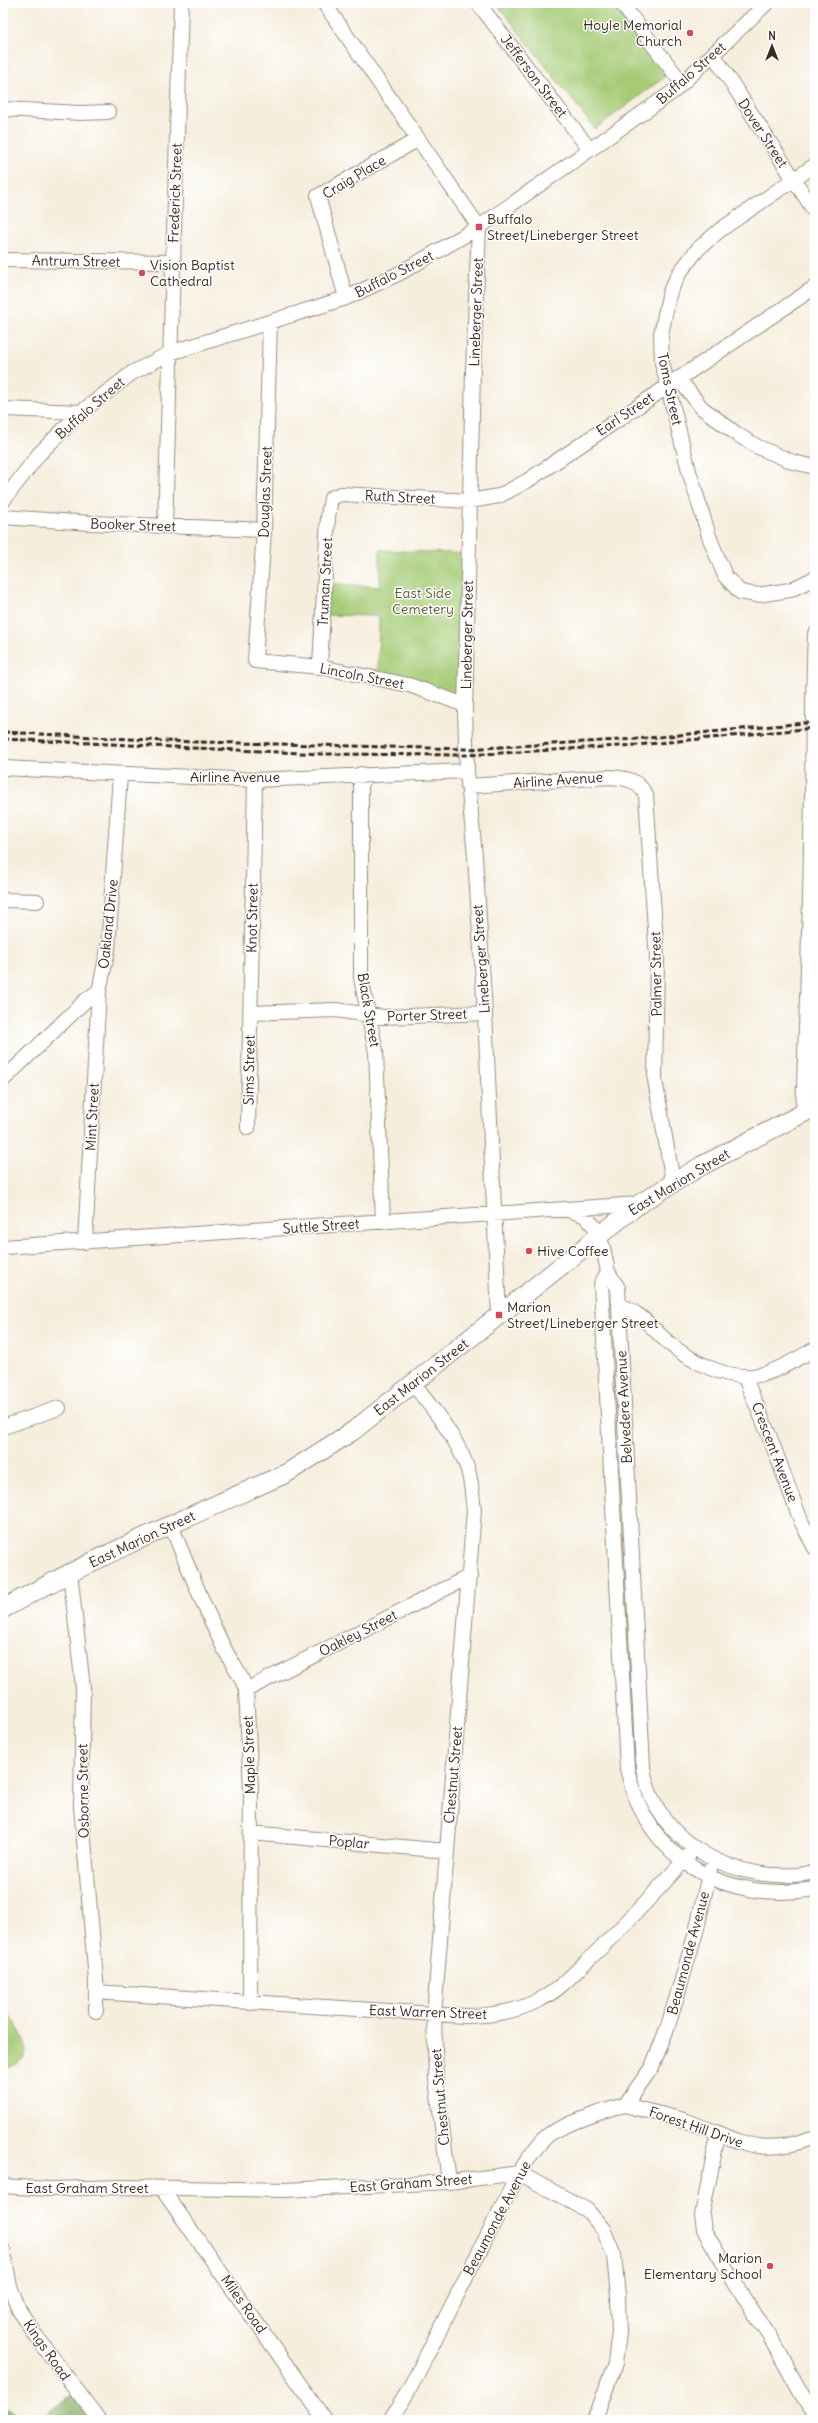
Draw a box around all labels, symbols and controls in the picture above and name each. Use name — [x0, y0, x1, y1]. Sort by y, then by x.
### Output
place label: Hoyle Memorial Church — [583, 16, 682, 50]
north arrow — [752, 26, 792, 66]
marker: Hoyle Memorial Church — [685, 28, 695, 38]
text: N — [768, 29, 776, 43]
street label: Jefferson Street — [497, 31, 571, 121]
street label: Buffalo Street — [653, 38, 730, 108]
street label: Dover Street — [734, 95, 792, 171]
street label: Frederick Street — [164, 143, 186, 243]
street label: Craig Place — [319, 151, 389, 203]
place label: Buffalo Street/Lineberger Street — [487, 210, 639, 244]
marker: Buffalo Street/Lineberger Street — [474, 222, 484, 232]
street label: Buffalo Street — [352, 246, 437, 302]
street label: Antrum Street — [32, 251, 121, 271]
place label: Vision Baptist Cathedral — [150, 256, 235, 290]
street label: Lineberger Street — [465, 257, 487, 367]
marker: Vision Baptist Cathedral — [137, 268, 147, 278]
street label: Toms Street — [654, 351, 687, 427]
street label: Buffalo Street — [52, 373, 129, 443]
street label: Earl Street — [593, 388, 657, 440]
street label: Douglas Street — [254, 445, 276, 538]
street label: Ruth Street — [364, 486, 436, 508]
street label: Booker Street — [90, 515, 177, 536]
street label: Truman Street — [314, 537, 336, 627]
street label: Lineberger Street — [457, 580, 477, 690]
park label: East Side Cemetery — [392, 584, 454, 618]
street label: Lincoln Street — [318, 659, 406, 693]
street label: Airline Avenue — [190, 768, 280, 786]
street label: Airline Avenue — [512, 768, 604, 792]
street label: Oakland Drive — [94, 878, 122, 970]
street label: Knot Street — [242, 883, 262, 953]
street label: Lineberger Street — [468, 904, 494, 1014]
street label: Palmer Street — [646, 931, 666, 1017]
street label: Black Street — [354, 971, 384, 1049]
street label: Porter Street — [387, 1005, 468, 1025]
street label: Sims Street — [239, 1034, 259, 1105]
street label: Mint Street — [81, 1082, 103, 1151]
street label: East Marion Street — [625, 1144, 733, 1219]
street label: Suttle Street — [282, 1214, 360, 1238]
place label: Hive Coffee — [537, 1242, 609, 1260]
marker: Hive Coffee — [524, 1246, 534, 1256]
place label: Marion Street/Lineberger Street — [507, 1298, 659, 1332]
marker: Marion Street/Lineberger Street — [494, 1310, 504, 1320]
street label: East Marion Street — [370, 1334, 472, 1420]
street label: Belvedere Avenue — [612, 1350, 636, 1464]
street label: Crescent Avenue — [748, 1399, 802, 1505]
street label: East Marion Street — [86, 1506, 198, 1572]
street label: Oakley Street — [316, 1605, 400, 1660]
street label: Maple Street — [239, 1715, 259, 1795]
street label: Chestnut Street — [440, 1725, 466, 1824]
street label: Osborne Street — [73, 1743, 93, 1839]
street label: Poplar — [328, 1831, 370, 1853]
street label: Beaumonde Avenue — [663, 1889, 713, 2017]
street label: East Warren Street — [369, 2001, 488, 2023]
street label: Chestnut Street — [427, 2047, 453, 2146]
street label: Forest Hill Drive — [647, 2102, 745, 2152]
street label: Beaumonde Avenue — [459, 2158, 535, 2278]
street label: East Graham Street — [349, 2170, 473, 2196]
street label: East Graham Street — [25, 2179, 149, 2197]
place label: Marion Elementary School — [644, 2249, 762, 2283]
marker: Marion Elementary School — [765, 2261, 775, 2271]
street label: Miles Road — [217, 2271, 271, 2337]
street label: Kings Road — [19, 2316, 75, 2384]

